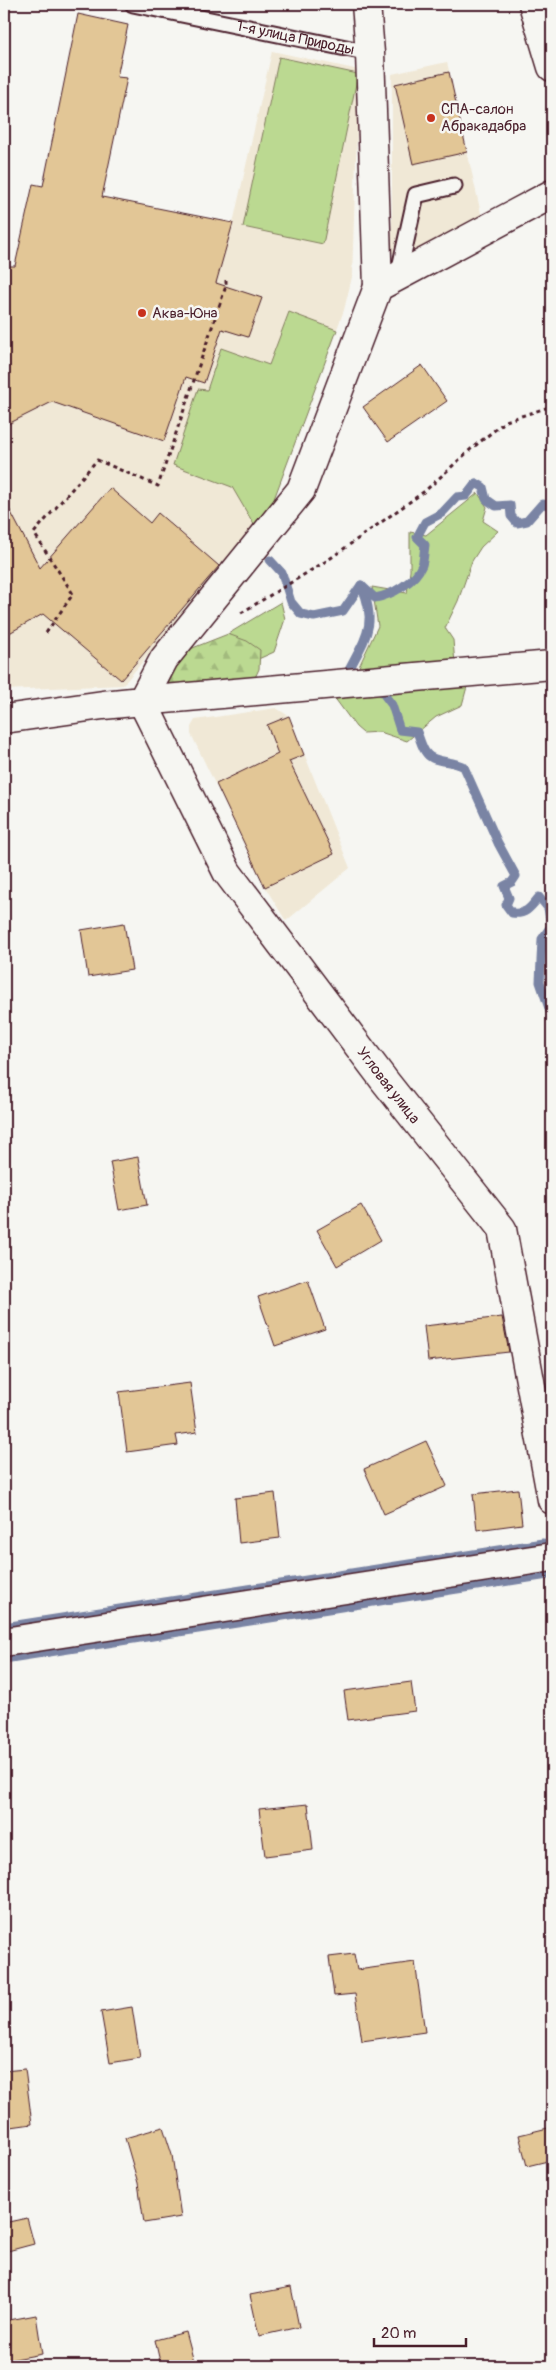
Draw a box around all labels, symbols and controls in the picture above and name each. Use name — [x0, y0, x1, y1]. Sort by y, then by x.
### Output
street label: 1-я улица Природы — [235, 17, 356, 60]
place label: СПА-салон Абракадабра — [441, 100, 526, 136]
marker: СПА-салон Абракадабра — [425, 112, 437, 124]
place label: Аква-Юна — [152, 304, 218, 323]
marker: Аква-Юна — [136, 307, 148, 319]
street label: Угловая улица — [352, 1043, 424, 1128]
scale bar — [374, 2315, 466, 2347]
text: 20 m — [381, 2324, 416, 2343]

